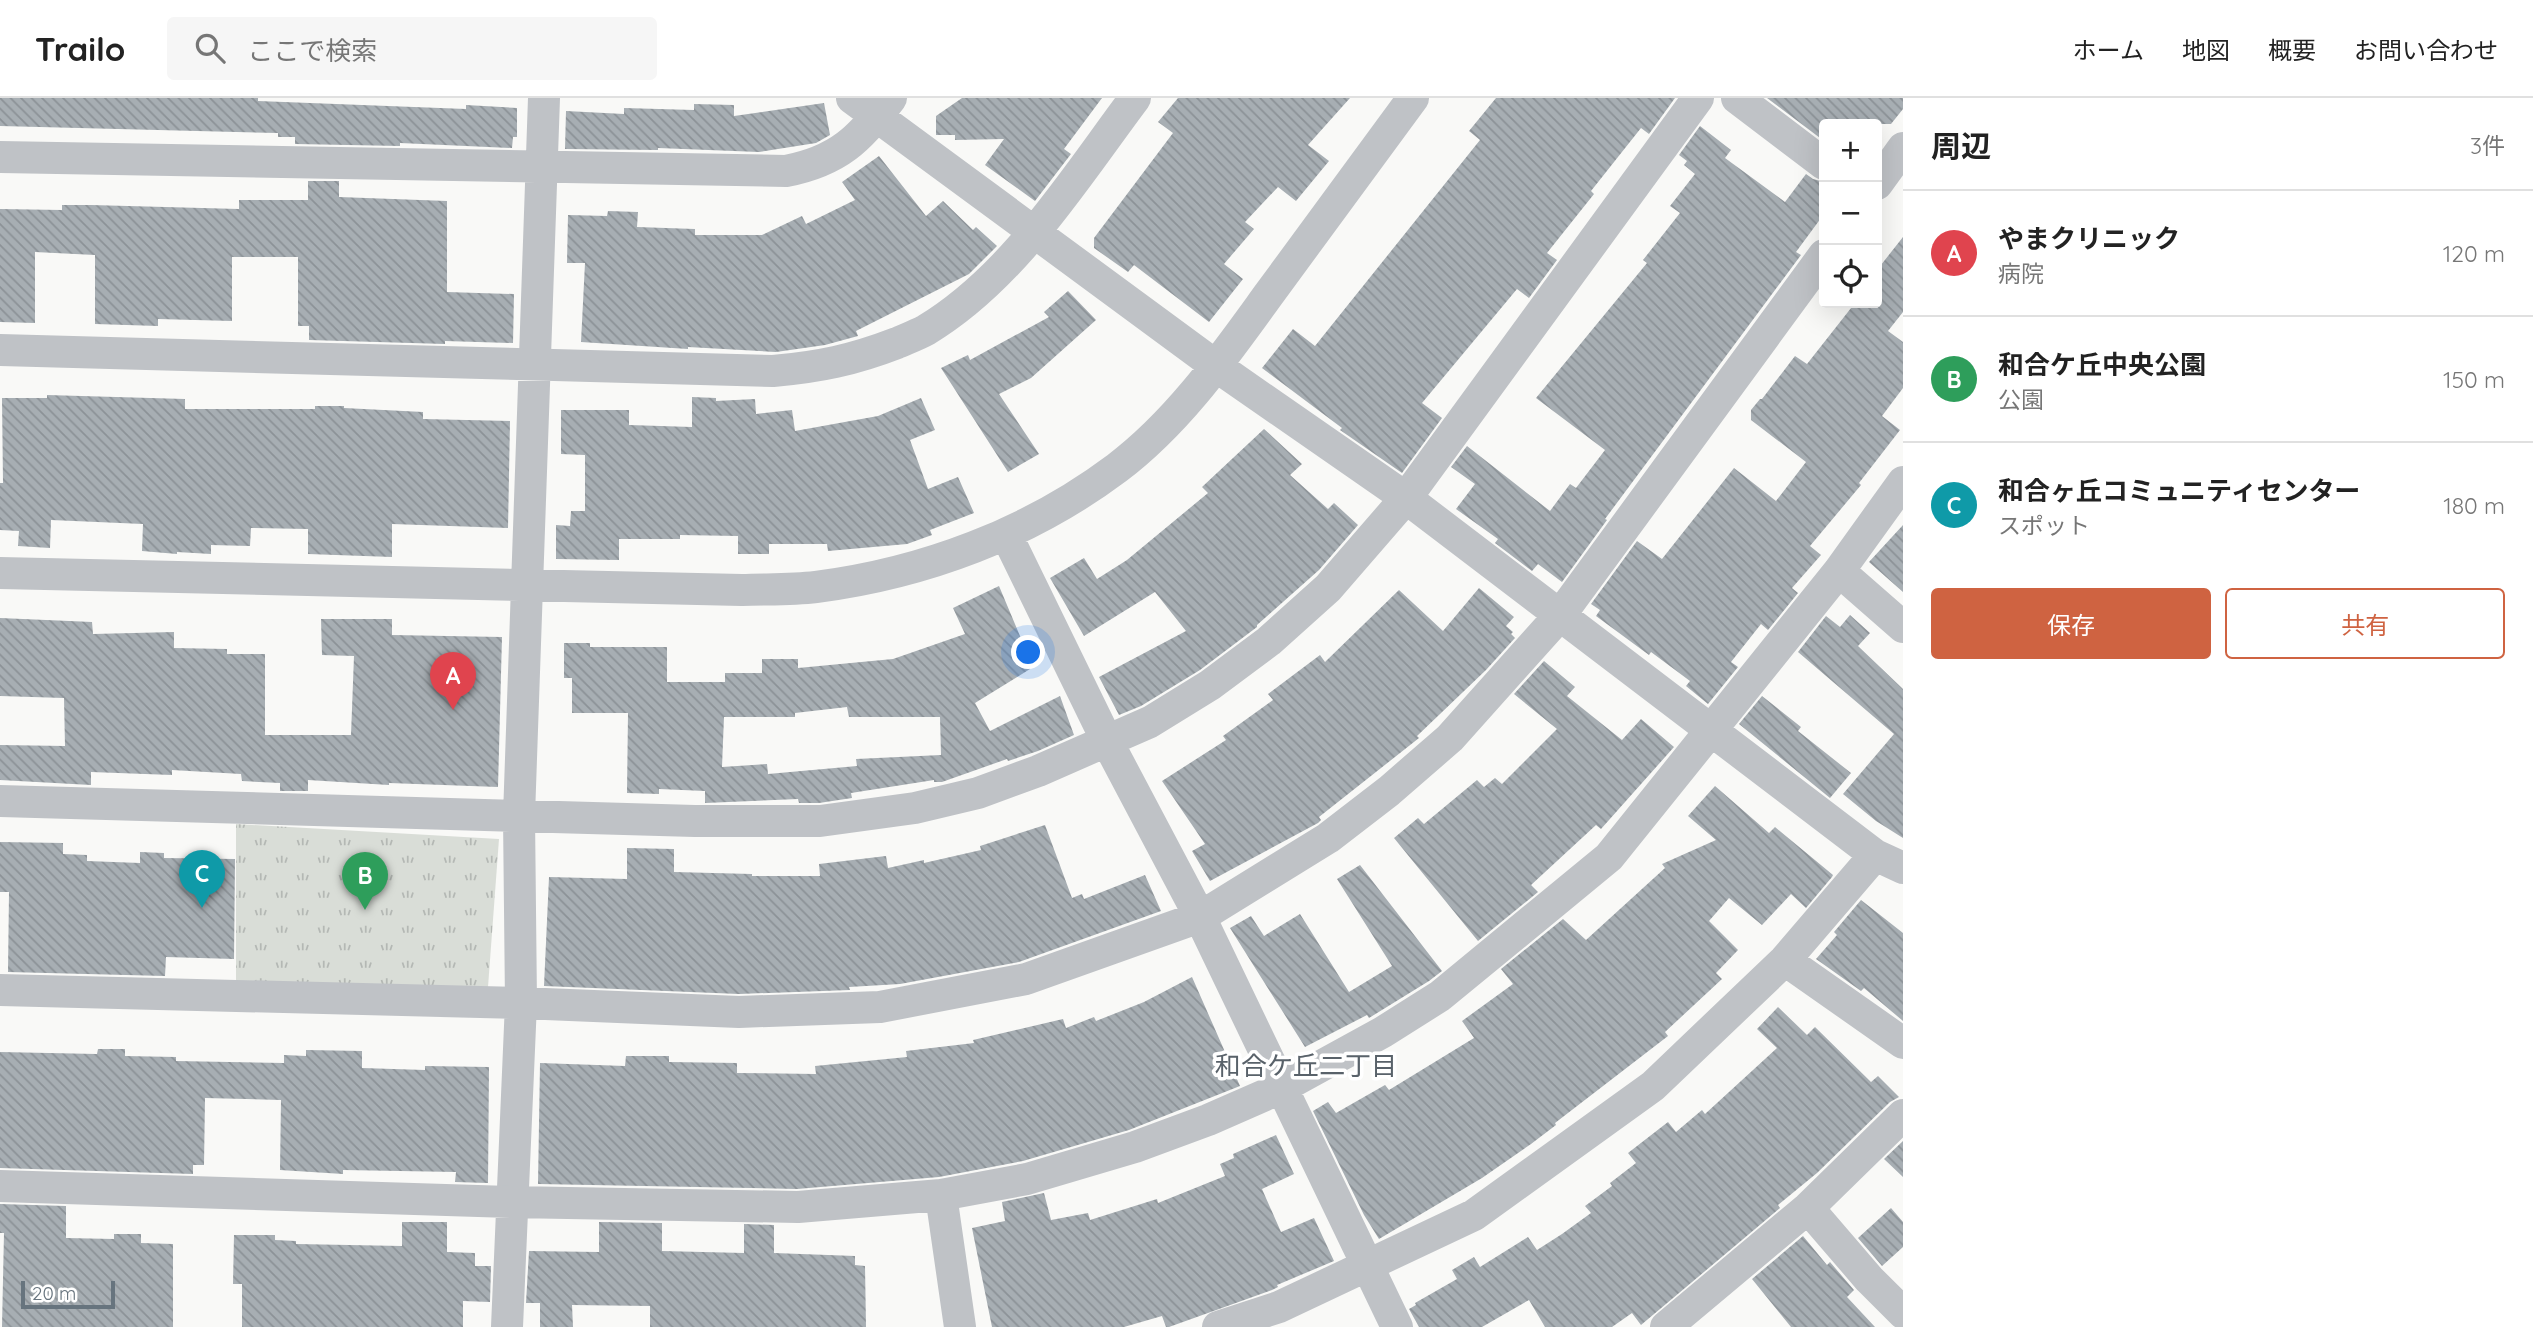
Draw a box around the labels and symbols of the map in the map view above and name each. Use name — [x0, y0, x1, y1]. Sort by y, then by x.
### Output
your location — [1011, 635, 1045, 669]
pin: A — [430, 652, 476, 710]
pin: C — [179, 850, 225, 908]
pin: B — [342, 852, 388, 910]
district label: 和合ケ丘二丁目 — [1215, 1049, 1397, 1082]
scale bar — [21, 1278, 116, 1310]

